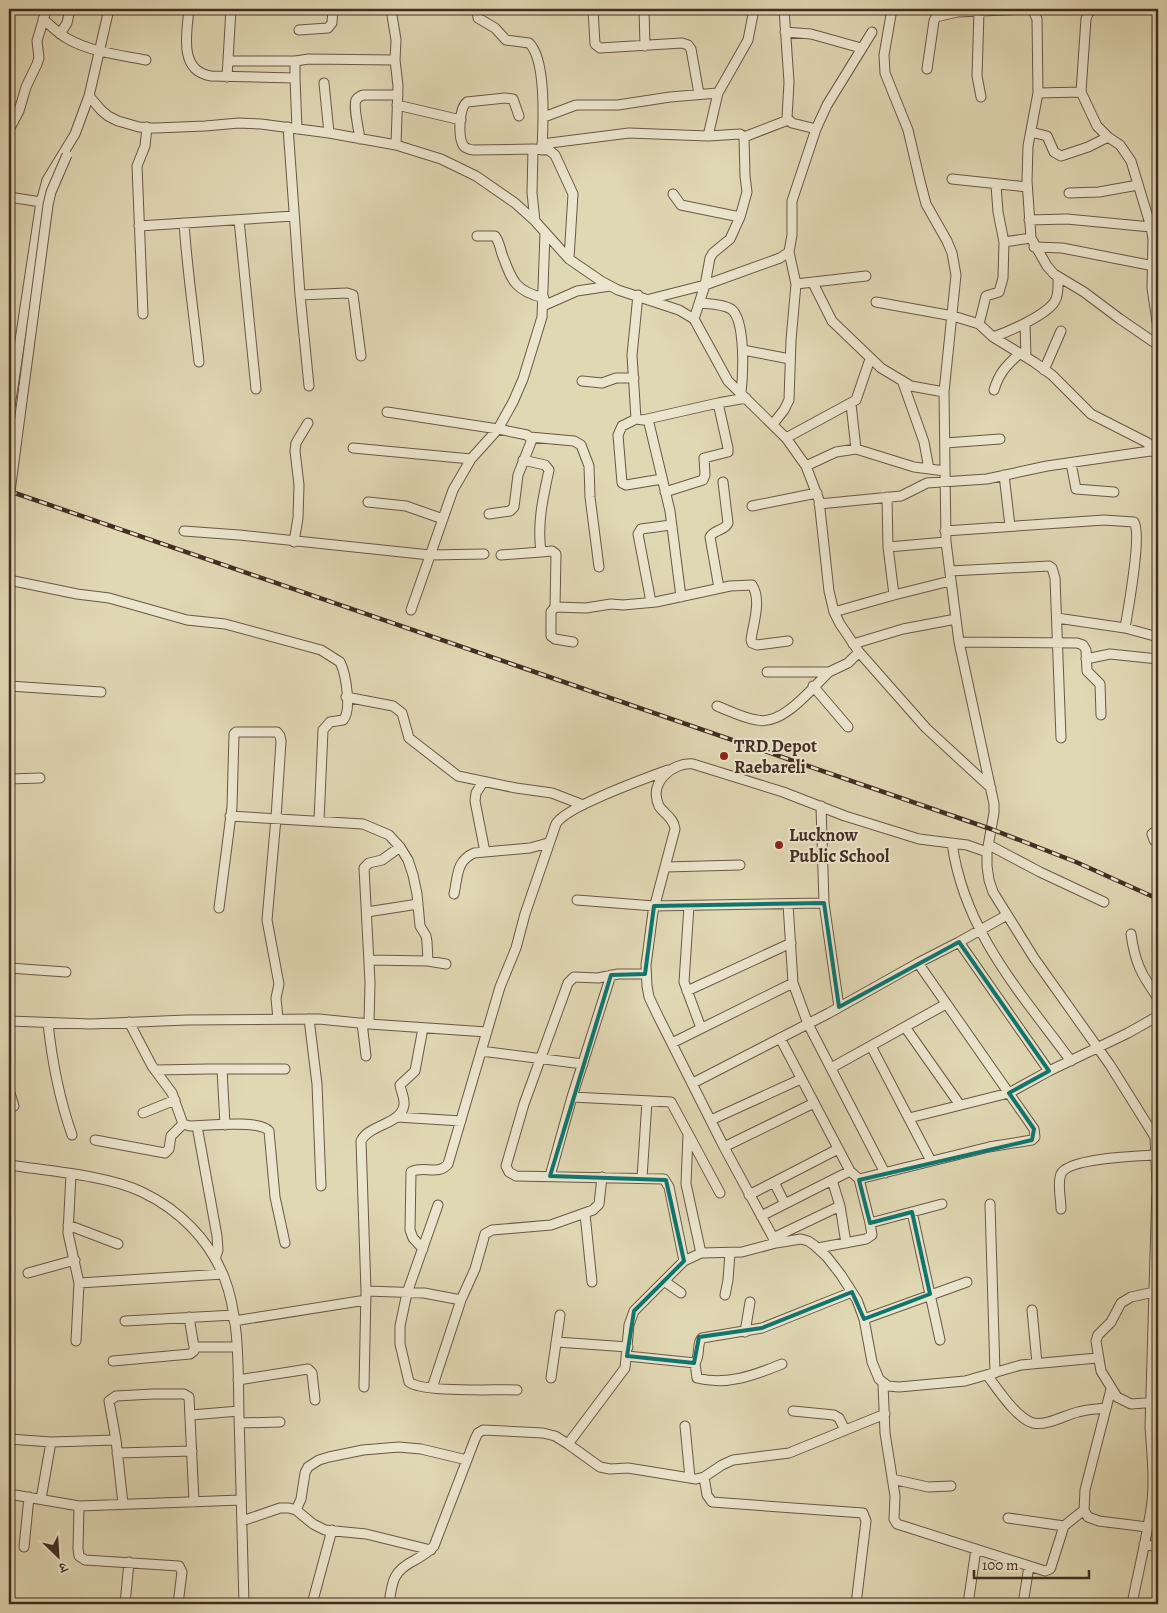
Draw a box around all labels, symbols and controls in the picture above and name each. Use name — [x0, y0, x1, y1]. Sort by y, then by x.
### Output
place label: TRD Depot Raebareli — [734, 734, 817, 779]
marker: TRD Depot Raebareli — [718, 750, 730, 762]
place label: Lucknow Public School — [789, 823, 890, 868]
marker: Lucknow Public School — [773, 839, 785, 851]
north arrow — [32, 1530, 82, 1580]
scale bar — [974, 1548, 1090, 1580]
text: 100 m — [982, 1555, 1019, 1575]
text: उ — [55, 1557, 71, 1578]

